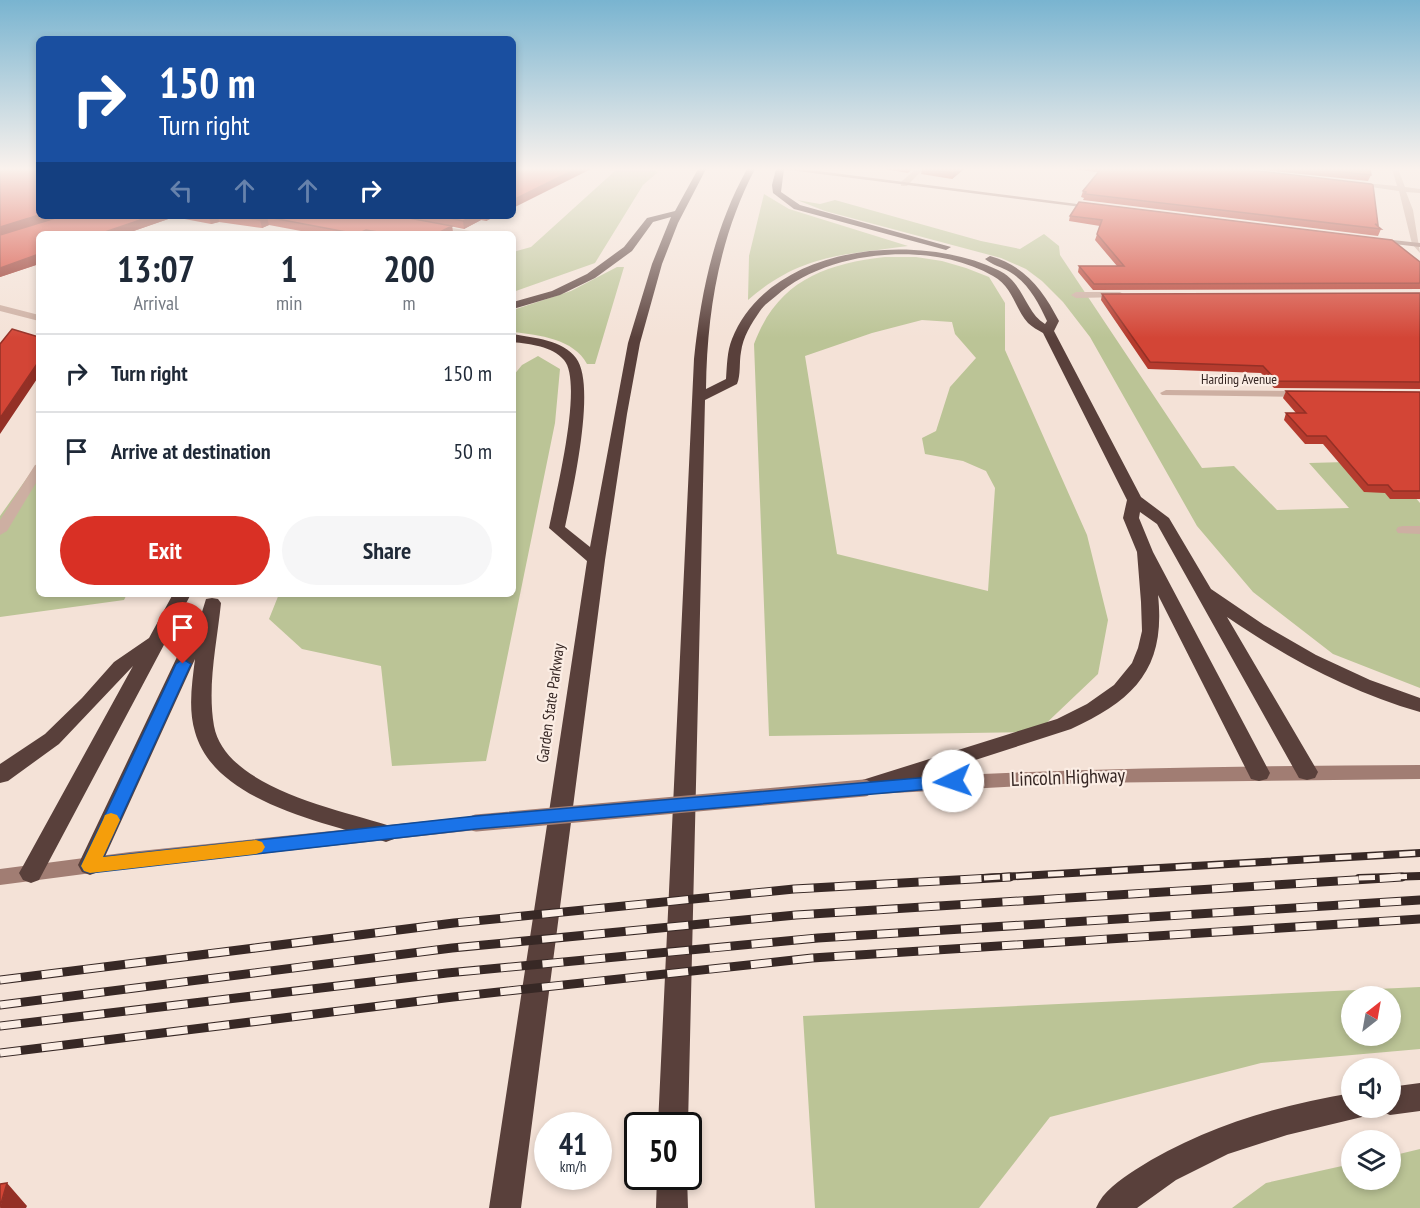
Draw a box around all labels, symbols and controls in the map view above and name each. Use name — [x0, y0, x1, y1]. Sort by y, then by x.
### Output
text: 150 m — [159, 55, 256, 110]
icon: right — [60, 60, 138, 138]
text: Turn right — [159, 108, 250, 142]
icon: left — [165, 174, 198, 207]
icon: ahead — [228, 174, 261, 207]
icon: ahead — [291, 174, 324, 207]
icon: right — [354, 174, 387, 207]
text: 13:07 — [117, 245, 195, 292]
text: 1 — [280, 245, 298, 292]
text: 200 — [383, 245, 435, 292]
text: Arrival — [133, 290, 179, 316]
text: min — [276, 290, 302, 316]
text: m — [403, 290, 416, 316]
icon: right — [60, 357, 93, 390]
text: Turn right — [111, 359, 188, 387]
text: 150 m — [443, 359, 492, 387]
street label: Harding Avenue — [1201, 370, 1277, 388]
icon: arrive — [60, 435, 93, 468]
text: Arrive at destination — [111, 437, 271, 465]
text: 50 m — [453, 437, 492, 465]
button: Exit — [60, 516, 270, 585]
button: Share — [282, 516, 492, 585]
pin — [157, 602, 208, 664]
icon: arrive — [166, 611, 199, 644]
street label: Garden State Parkway — [532, 642, 568, 764]
position arrow — [921, 749, 985, 813]
street label: Lincoln Highway — [1010, 762, 1126, 792]
north arrow — [1341, 986, 1401, 1046]
map controls — [1341, 986, 1401, 1190]
button: sound — [1341, 1058, 1401, 1118]
speed limit sign: 50 — [624, 1112, 702, 1190]
text: 41 — [559, 1124, 587, 1163]
button: layers — [1341, 1130, 1401, 1190]
text: km/h — [560, 1157, 586, 1176]

